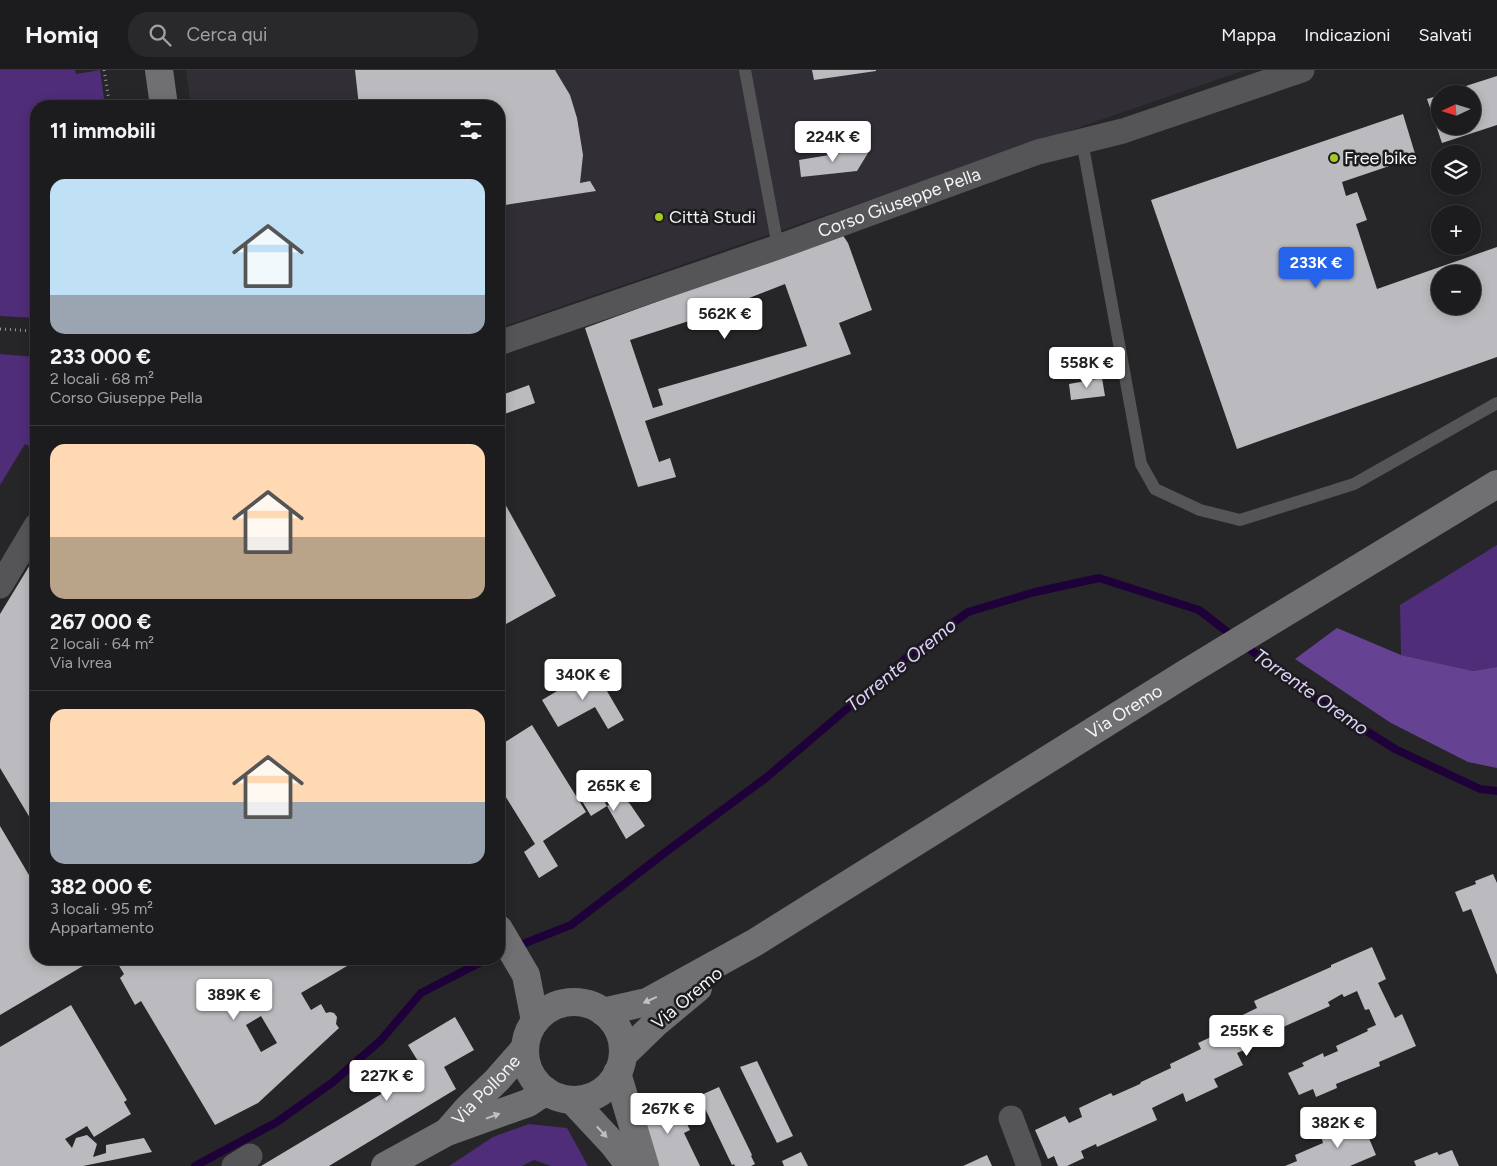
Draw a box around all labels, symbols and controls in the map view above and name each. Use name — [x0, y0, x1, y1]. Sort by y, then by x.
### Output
search box — [128, 12, 478, 57]
text: Homiq — [25, 20, 98, 49]
icon: search — [146, 21, 174, 49]
text: Cerca qui — [186, 23, 268, 46]
text: Mappa — [1221, 24, 1276, 46]
text: Indicazioni — [1304, 24, 1390, 46]
text: Salvati — [1418, 24, 1472, 46]
north arrow — [1431, 85, 1481, 135]
map controls — [1431, 85, 1481, 315]
icon: filters — [457, 116, 485, 144]
text: 11 immobili — [50, 118, 156, 143]
pin: 224K € — [792, 121, 874, 163]
text: 224K € — [806, 127, 860, 146]
button: layers — [1431, 145, 1481, 195]
place label: Free bike — [1344, 147, 1417, 169]
marker: Free bike — [1328, 152, 1340, 164]
street label: Corso Giuseppe Pella — [815, 163, 984, 243]
button: + — [1431, 205, 1481, 255]
place label: Città Studi — [669, 206, 756, 228]
icon: home — [223, 211, 313, 301]
marker: Città Studi — [653, 211, 665, 223]
pin: 233K € — [1275, 246, 1357, 289]
text: 233K € — [1290, 253, 1342, 272]
button: − — [1431, 265, 1481, 315]
pin: 562K € — [684, 298, 766, 340]
text: 562K € — [698, 304, 752, 323]
text: 233 000 € — [50, 344, 151, 369]
pin: 558K € — [1046, 346, 1128, 389]
text: 558K € — [1060, 353, 1114, 372]
text: 2 locali · 68 m² — [50, 369, 154, 388]
text: Corso Giuseppe Pella — [50, 388, 203, 407]
icon: home — [223, 477, 313, 567]
text: 267 000 € — [50, 609, 151, 634]
water label: Torrente Oremo — [841, 613, 961, 717]
text: 2 locali · 64 m² — [50, 634, 154, 653]
water label: Torrente Oremo — [1249, 644, 1373, 740]
text: Via Ivrea — [50, 653, 112, 672]
pin: 340K € — [542, 658, 624, 701]
text: 340K € — [556, 665, 610, 684]
street label: Via Oremo — [1082, 679, 1167, 744]
icon: home — [223, 742, 313, 832]
pin: 265K € — [573, 770, 655, 812]
text: 265K € — [587, 776, 641, 795]
text: 382 000 € — [50, 874, 152, 899]
text: 3 locali · 95 m² — [50, 899, 153, 918]
text: Appartamento — [50, 918, 154, 937]
street label: Via Oremo — [647, 962, 727, 1034]
pin: 389K € — [193, 978, 275, 1021]
text: 389K € — [207, 985, 261, 1004]
one-way arrow — [643, 996, 657, 1004]
pin: 255K € — [1206, 1014, 1288, 1057]
text: 255K € — [1220, 1021, 1274, 1040]
street label: Via Pollone — [447, 1050, 525, 1130]
pin: 227K € — [346, 1060, 428, 1102]
text: 227K € — [360, 1066, 414, 1085]
pin: 267K € — [627, 1092, 709, 1135]
text: 267K € — [641, 1099, 695, 1118]
pin: 382K € — [1297, 1106, 1379, 1149]
one-way arrow — [486, 1112, 501, 1120]
text: 382K € — [1311, 1113, 1365, 1132]
one-way arrow — [596, 1126, 608, 1138]

